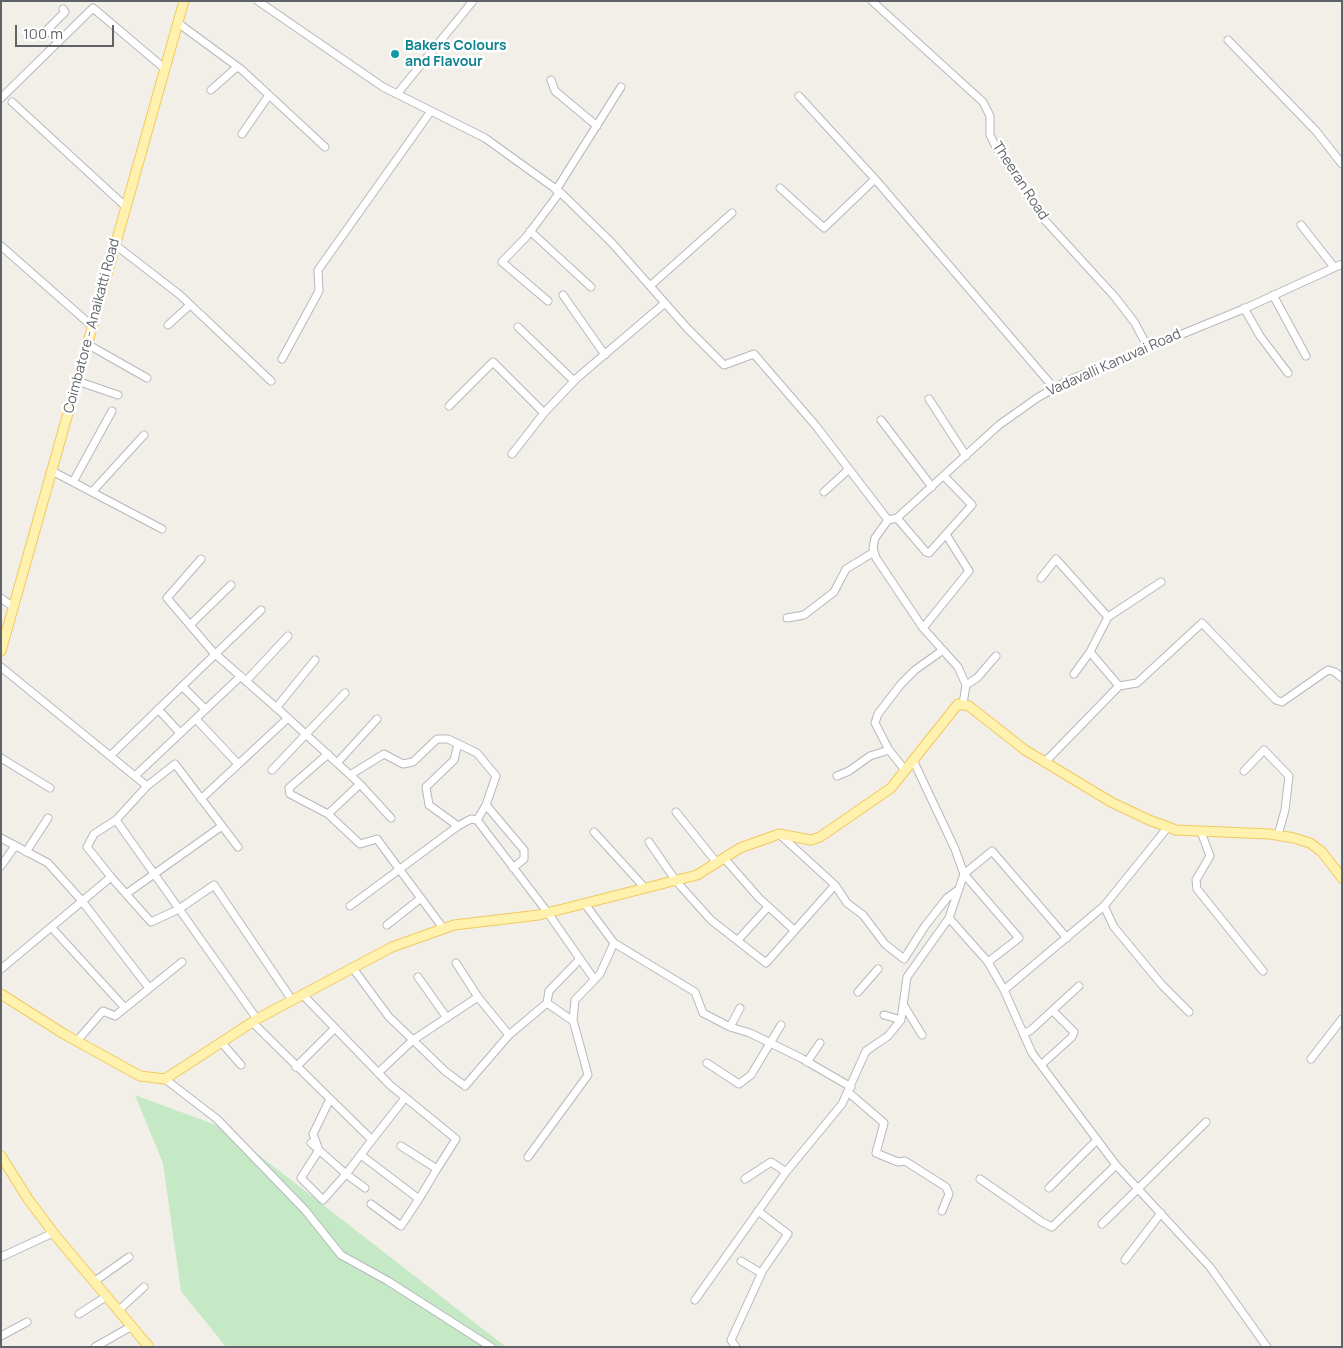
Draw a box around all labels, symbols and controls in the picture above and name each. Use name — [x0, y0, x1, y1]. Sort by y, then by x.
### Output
scale bar — [18, 15, 116, 47]
text: 100 m — [23, 23, 63, 44]
place label: Bakers Colours and Flavour — [405, 38, 507, 70]
marker: Bakers Colours and Flavour — [389, 48, 401, 60]
street label: Theeran Road — [988, 139, 1052, 223]
street label: Coimbatore - Anaikatti Road — [61, 237, 123, 415]
street label: Vadavalli Kanuvai Road — [1044, 326, 1184, 400]

